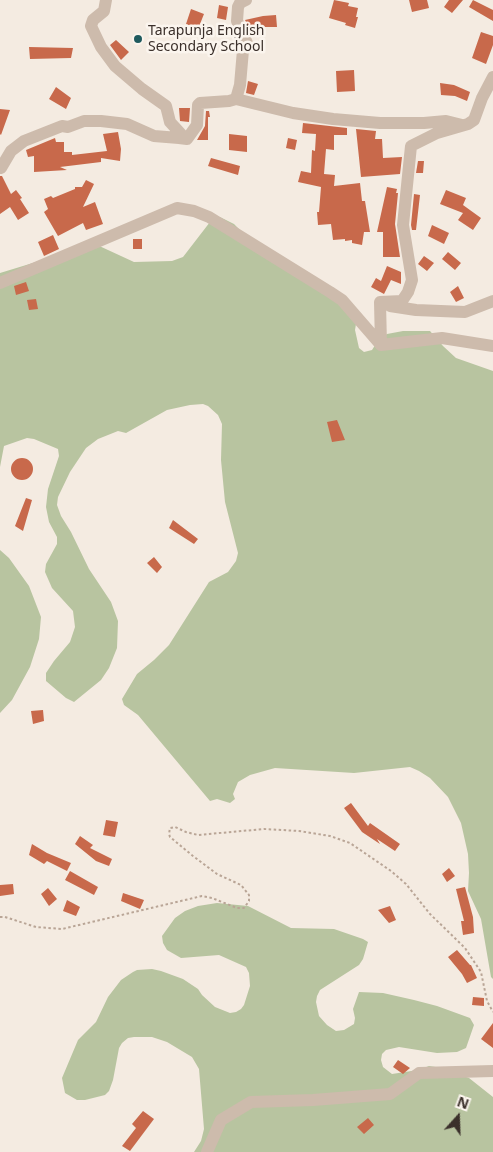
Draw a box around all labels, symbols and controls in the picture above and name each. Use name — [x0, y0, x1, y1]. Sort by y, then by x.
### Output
place label: Tarapunja English Secondary School — [148, 23, 265, 56]
marker: Tarapunja English Secondary School — [132, 33, 144, 45]
north arrow — [433, 1092, 483, 1142]
text: N — [455, 1092, 472, 1113]

